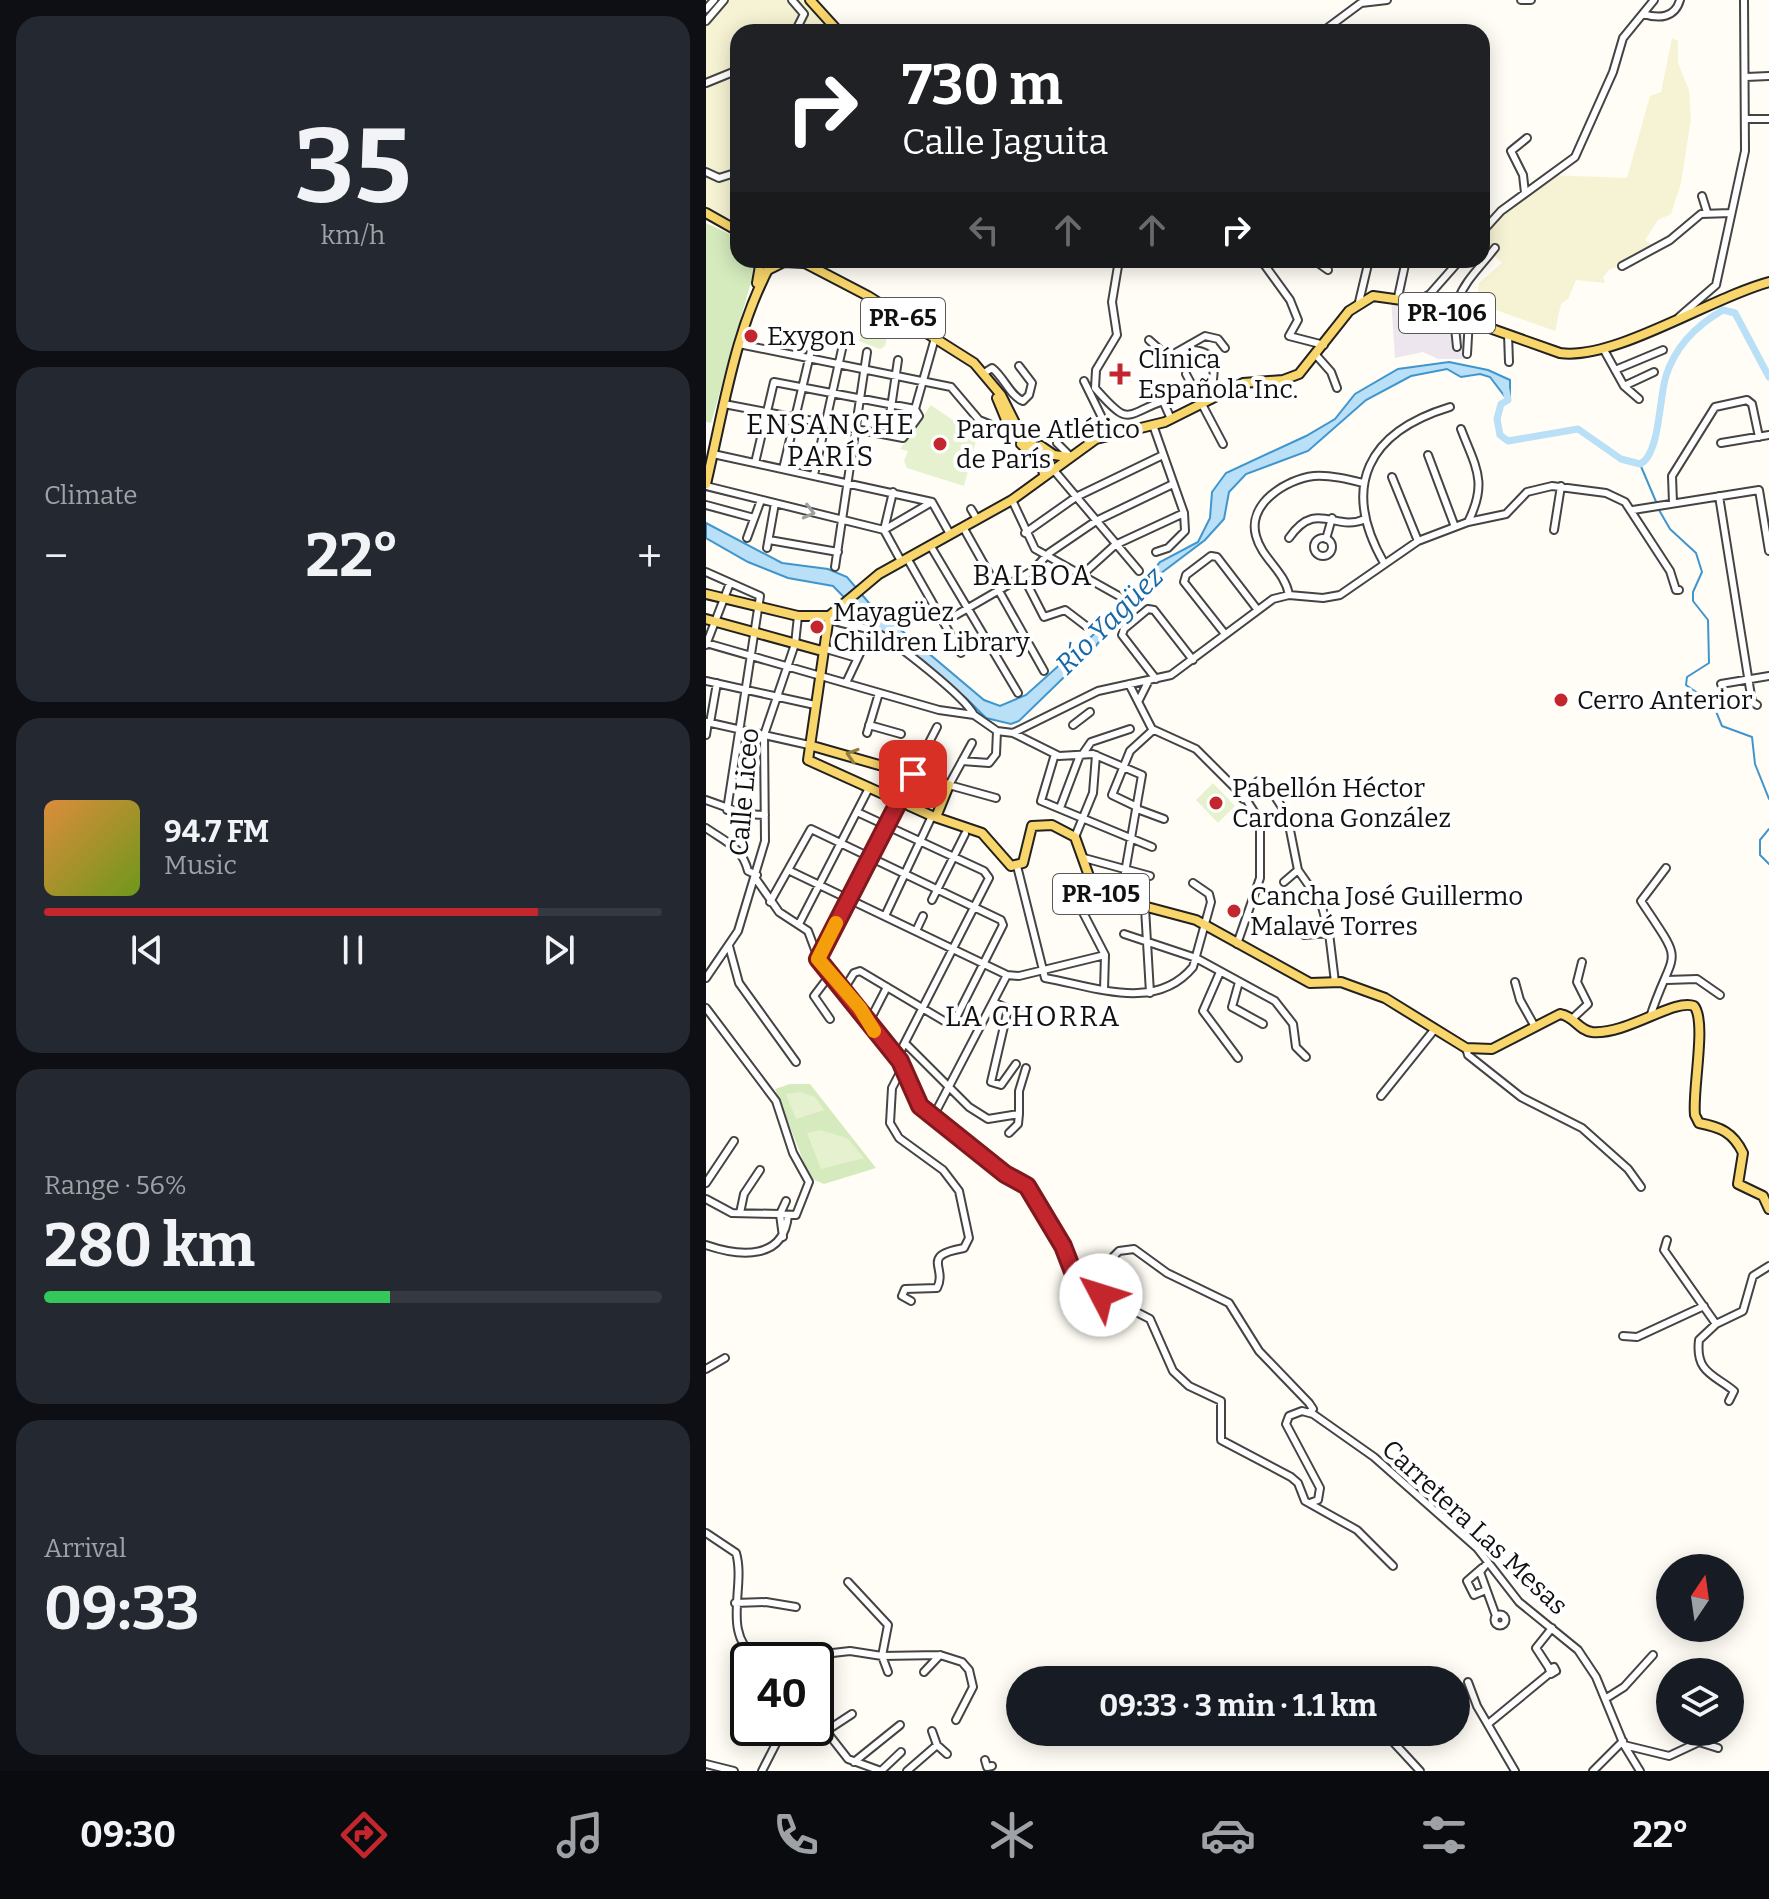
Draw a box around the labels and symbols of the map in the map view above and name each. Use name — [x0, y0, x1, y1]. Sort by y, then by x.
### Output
road number: PR-106 — [1399, 293, 1495, 333]
road number: PR-65 — [861, 298, 945, 338]
place label: Exygon — [767, 321, 856, 352]
marker: Exygon — [742, 327, 760, 345]
place label: Clínica Española Inc. — [1138, 344, 1298, 405]
marker: Clínica Española Inc. — [1109, 363, 1131, 385]
district label: ENSANCHE PARÍS — [746, 408, 916, 473]
place label: Parque Atlético de París — [956, 414, 1140, 475]
marker: Parque Atlético de París — [931, 435, 949, 453]
one-way arrow — [801, 502, 815, 519]
district label: BALBOA — [973, 559, 1093, 592]
water label: Río Yagüez — [1049, 560, 1170, 681]
place label: Mayagüez Children Library — [833, 597, 1030, 658]
marker: Mayagüez Children Library — [808, 618, 826, 636]
place label: Cerro Anterior — [1577, 685, 1753, 716]
marker: Cerro Anterior — [1552, 691, 1570, 709]
street label: Calle Liceo — [723, 727, 766, 857]
pin — [879, 740, 947, 808]
one-way arrow — [846, 748, 860, 764]
place label: Pabellón Héctor Cardona González — [1232, 773, 1451, 834]
marker: Pabellón Héctor Cardona González — [1207, 794, 1225, 812]
road number: PR-105 — [1053, 874, 1149, 914]
place label: Cancha José Guillermo Malavé Torres — [1250, 881, 1523, 942]
marker: Cancha José Guillermo Malavé Torres — [1225, 902, 1243, 920]
district label: LA CHORRA — [945, 1000, 1121, 1033]
position arrow — [1059, 1253, 1143, 1337]
street label: Carretera Las Mesas — [1376, 1434, 1574, 1621]
north arrow — [1656, 1554, 1744, 1642]
speed limit sign: 40 — [730, 1642, 834, 1746]

